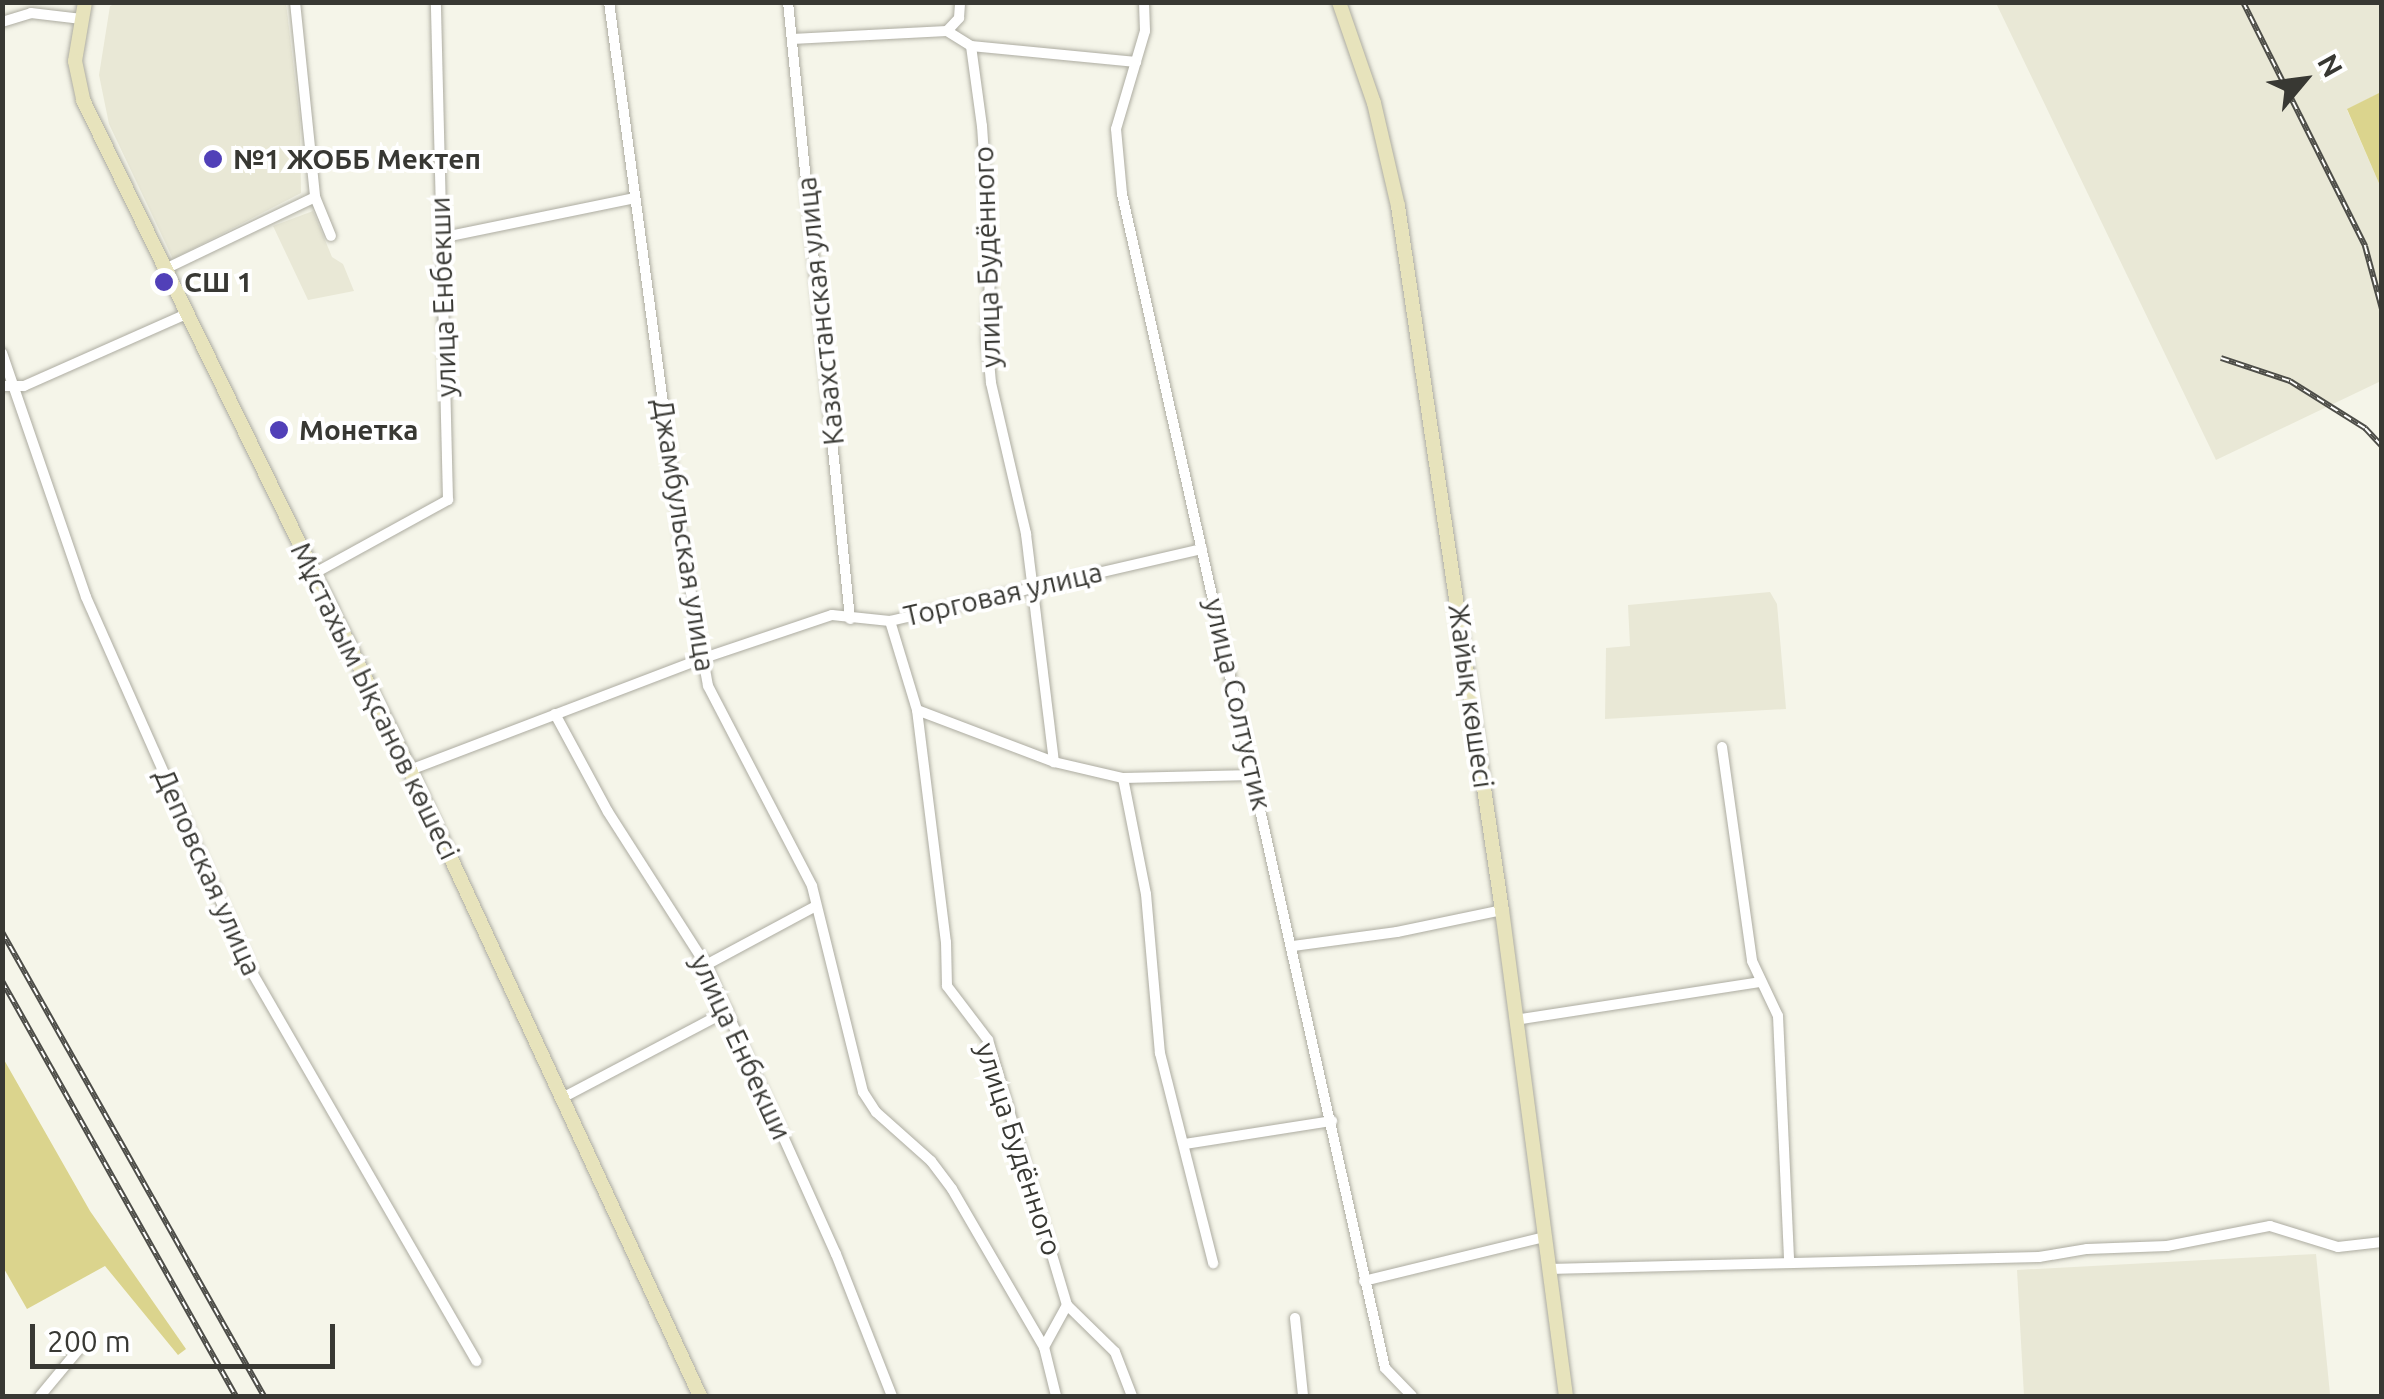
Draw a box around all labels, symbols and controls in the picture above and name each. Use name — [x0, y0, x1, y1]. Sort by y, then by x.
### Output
north arrow — [2254, 30, 2354, 130]
text: N — [2312, 49, 2349, 82]
place label: №1 ЖОББ Мектеп — [233, 142, 481, 176]
street label: улица Будённого — [966, 146, 1008, 368]
marker: №1 ЖОББ Мектеп — [202, 148, 224, 170]
street label: Казахстанская улица — [789, 175, 851, 447]
street label: улица Енбекши — [423, 196, 463, 398]
place label: СШ 1 — [184, 265, 253, 299]
marker: СШ 1 — [153, 271, 175, 293]
street label: Джамбульская улица — [646, 396, 722, 674]
place label: Монетка — [299, 413, 418, 447]
marker: Монетка — [268, 419, 290, 441]
street label: Мұстахым Ықсанов көшесі — [284, 537, 466, 865]
street label: Торговая улица — [901, 555, 1105, 633]
street label: улица Солтустик — [1197, 595, 1279, 813]
street label: Жайық көшесі — [1441, 602, 1501, 790]
street label: Деповская улица — [147, 763, 269, 981]
street label: улица Енбекши — [683, 949, 799, 1145]
street label: улица Будённого — [969, 1038, 1069, 1260]
scale bar — [35, 1304, 340, 1366]
text: 200 m — [47, 1324, 131, 1358]

